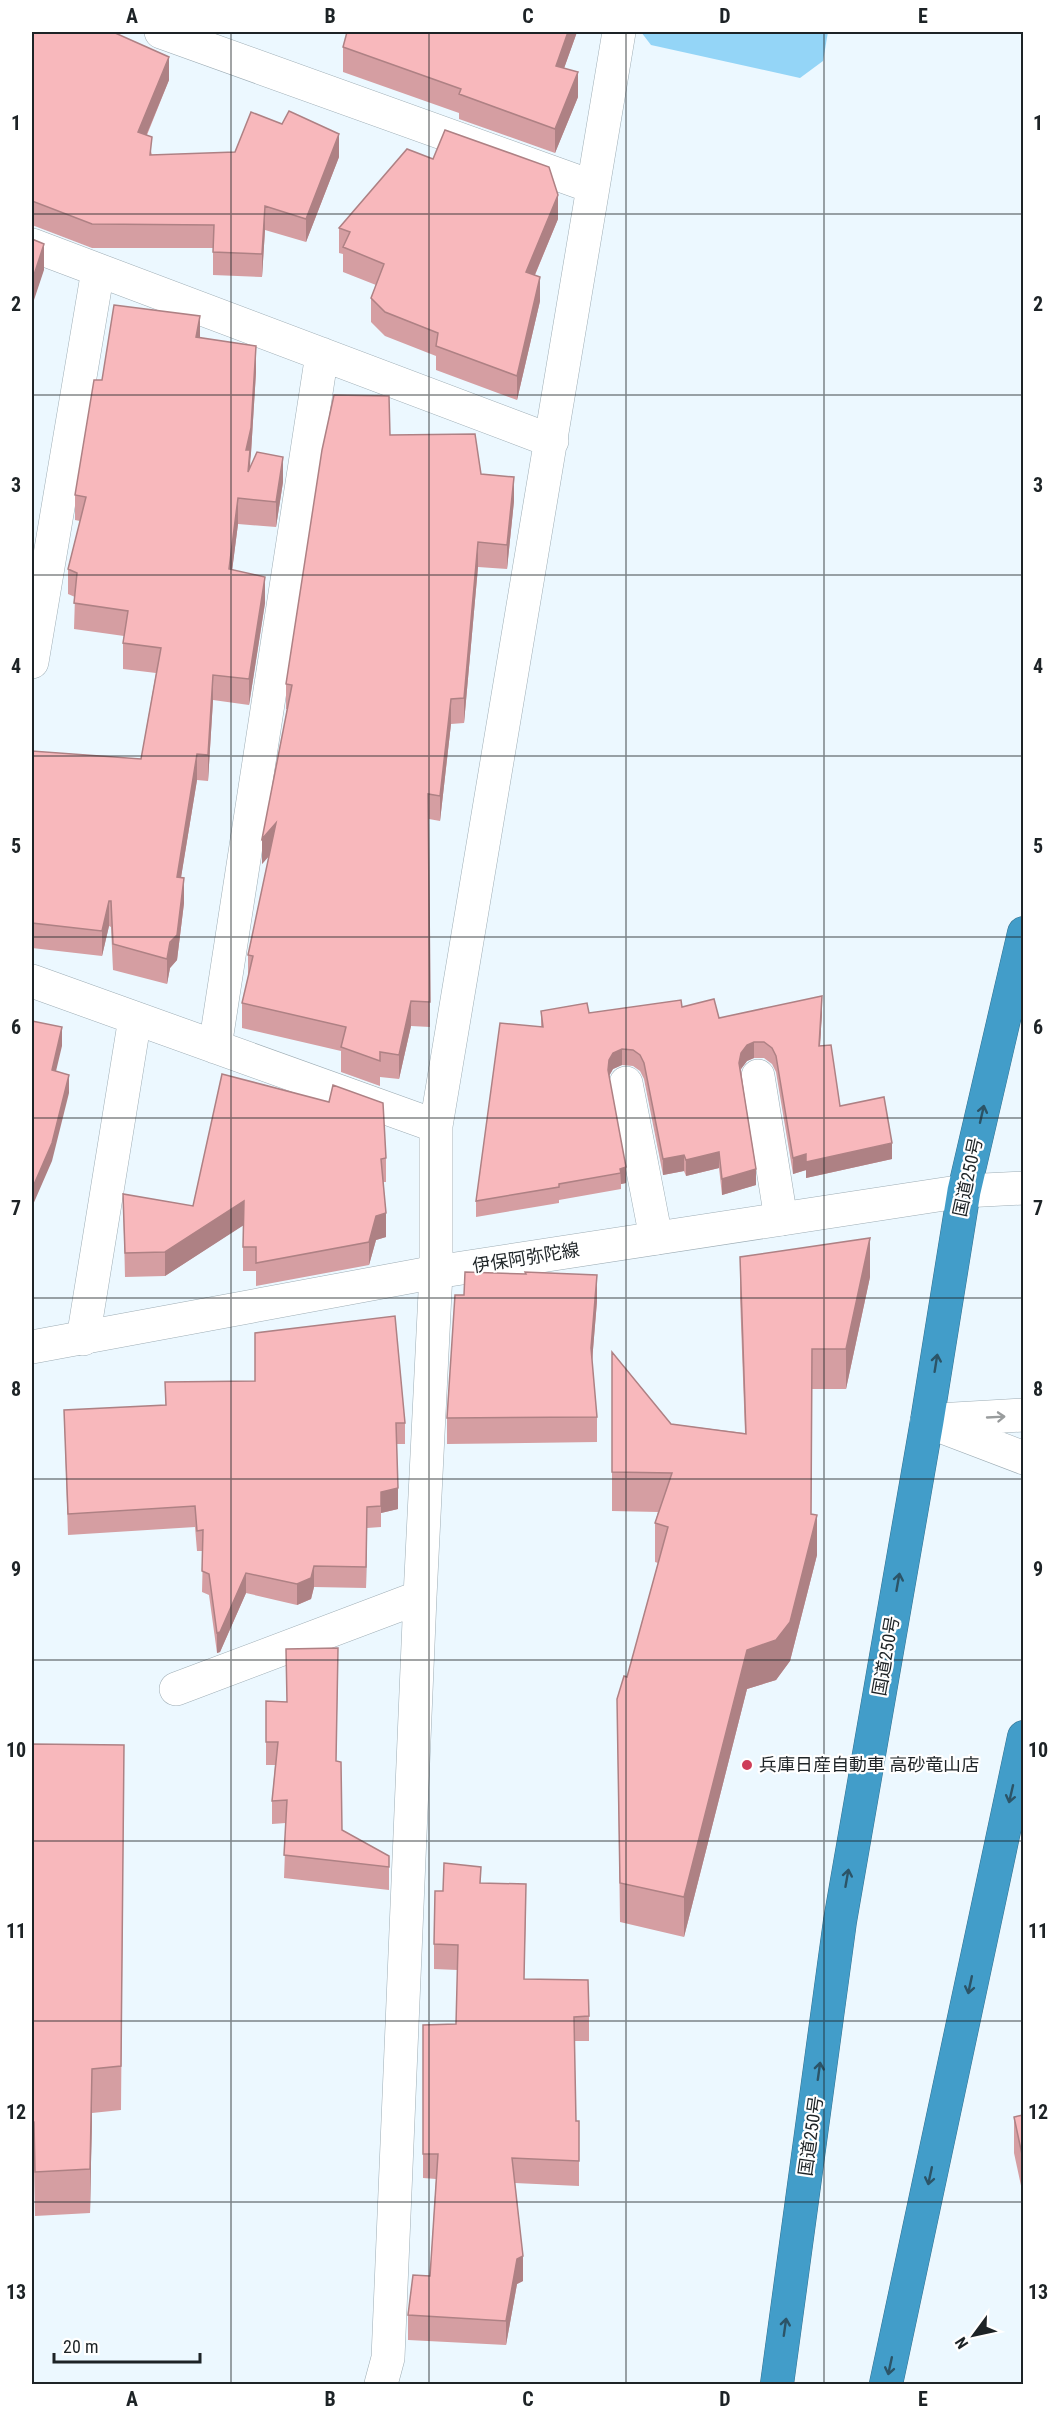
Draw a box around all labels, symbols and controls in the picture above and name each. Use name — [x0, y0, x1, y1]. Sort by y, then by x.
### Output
text: A — [126, 4, 138, 28]
text: B — [324, 4, 336, 28]
text: C — [522, 4, 534, 28]
text: D — [719, 4, 731, 28]
text: E — [918, 4, 928, 28]
text: 1 — [11, 111, 21, 135]
text: 1 — [1033, 111, 1043, 135]
text: 2 — [11, 292, 21, 316]
text: 2 — [1033, 292, 1043, 316]
text: 3 — [11, 473, 21, 497]
text: 3 — [1033, 473, 1043, 497]
text: 4 — [11, 654, 21, 678]
text: 4 — [1033, 654, 1043, 678]
text: 5 — [11, 834, 21, 858]
text: 5 — [1033, 834, 1043, 858]
text: 6 — [11, 1015, 21, 1039]
text: 6 — [1033, 1015, 1043, 1039]
one-way arrow — [976, 1105, 988, 1124]
street label: 国道250号 — [949, 1135, 986, 1219]
text: 7 — [11, 1196, 21, 1220]
text: 7 — [1033, 1196, 1043, 1220]
street label: 伊保阿弥陀線 — [471, 1239, 581, 1276]
one-way arrow — [931, 1353, 942, 1373]
text: 8 — [11, 1377, 21, 1401]
text: 8 — [1033, 1377, 1043, 1401]
one-way arrow — [985, 1411, 1005, 1422]
text: 9 — [11, 1557, 21, 1581]
text: 9 — [1033, 1557, 1043, 1581]
one-way arrow — [893, 1573, 904, 1593]
street label: 国道250号 — [868, 1614, 903, 1697]
text: 10 — [6, 1738, 26, 1762]
text: 10 — [1028, 1738, 1048, 1762]
place label: 兵庫日産自動車 高砂竜山店 — [759, 1754, 979, 1775]
marker: 兵庫日産自動車 高砂竜山店 — [740, 1758, 754, 1772]
one-way arrow — [1004, 1784, 1016, 1803]
one-way arrow — [842, 1869, 853, 1888]
text: 11 — [6, 1919, 26, 1943]
text: 11 — [1028, 1919, 1048, 1943]
one-way arrow — [964, 1974, 975, 1994]
one-way arrow — [814, 2061, 825, 2081]
street label: 国道250号 — [794, 2095, 827, 2177]
text: 12 — [6, 2100, 26, 2124]
text: 12 — [1028, 2100, 1048, 2124]
one-way arrow — [924, 2165, 935, 2185]
text: 13 — [6, 2280, 26, 2304]
text: 13 — [1028, 2280, 1048, 2304]
north arrow — [944, 2305, 1004, 2365]
one-way arrow — [779, 2317, 790, 2337]
scale bar — [54, 2326, 200, 2364]
text: N — [951, 2334, 972, 2352]
text: 20 m — [63, 2336, 98, 2357]
one-way arrow — [884, 2356, 895, 2376]
text: A — [126, 2387, 138, 2411]
text: B — [324, 2387, 336, 2411]
text: C — [522, 2387, 534, 2411]
text: D — [719, 2387, 731, 2411]
text: E — [918, 2387, 928, 2411]

